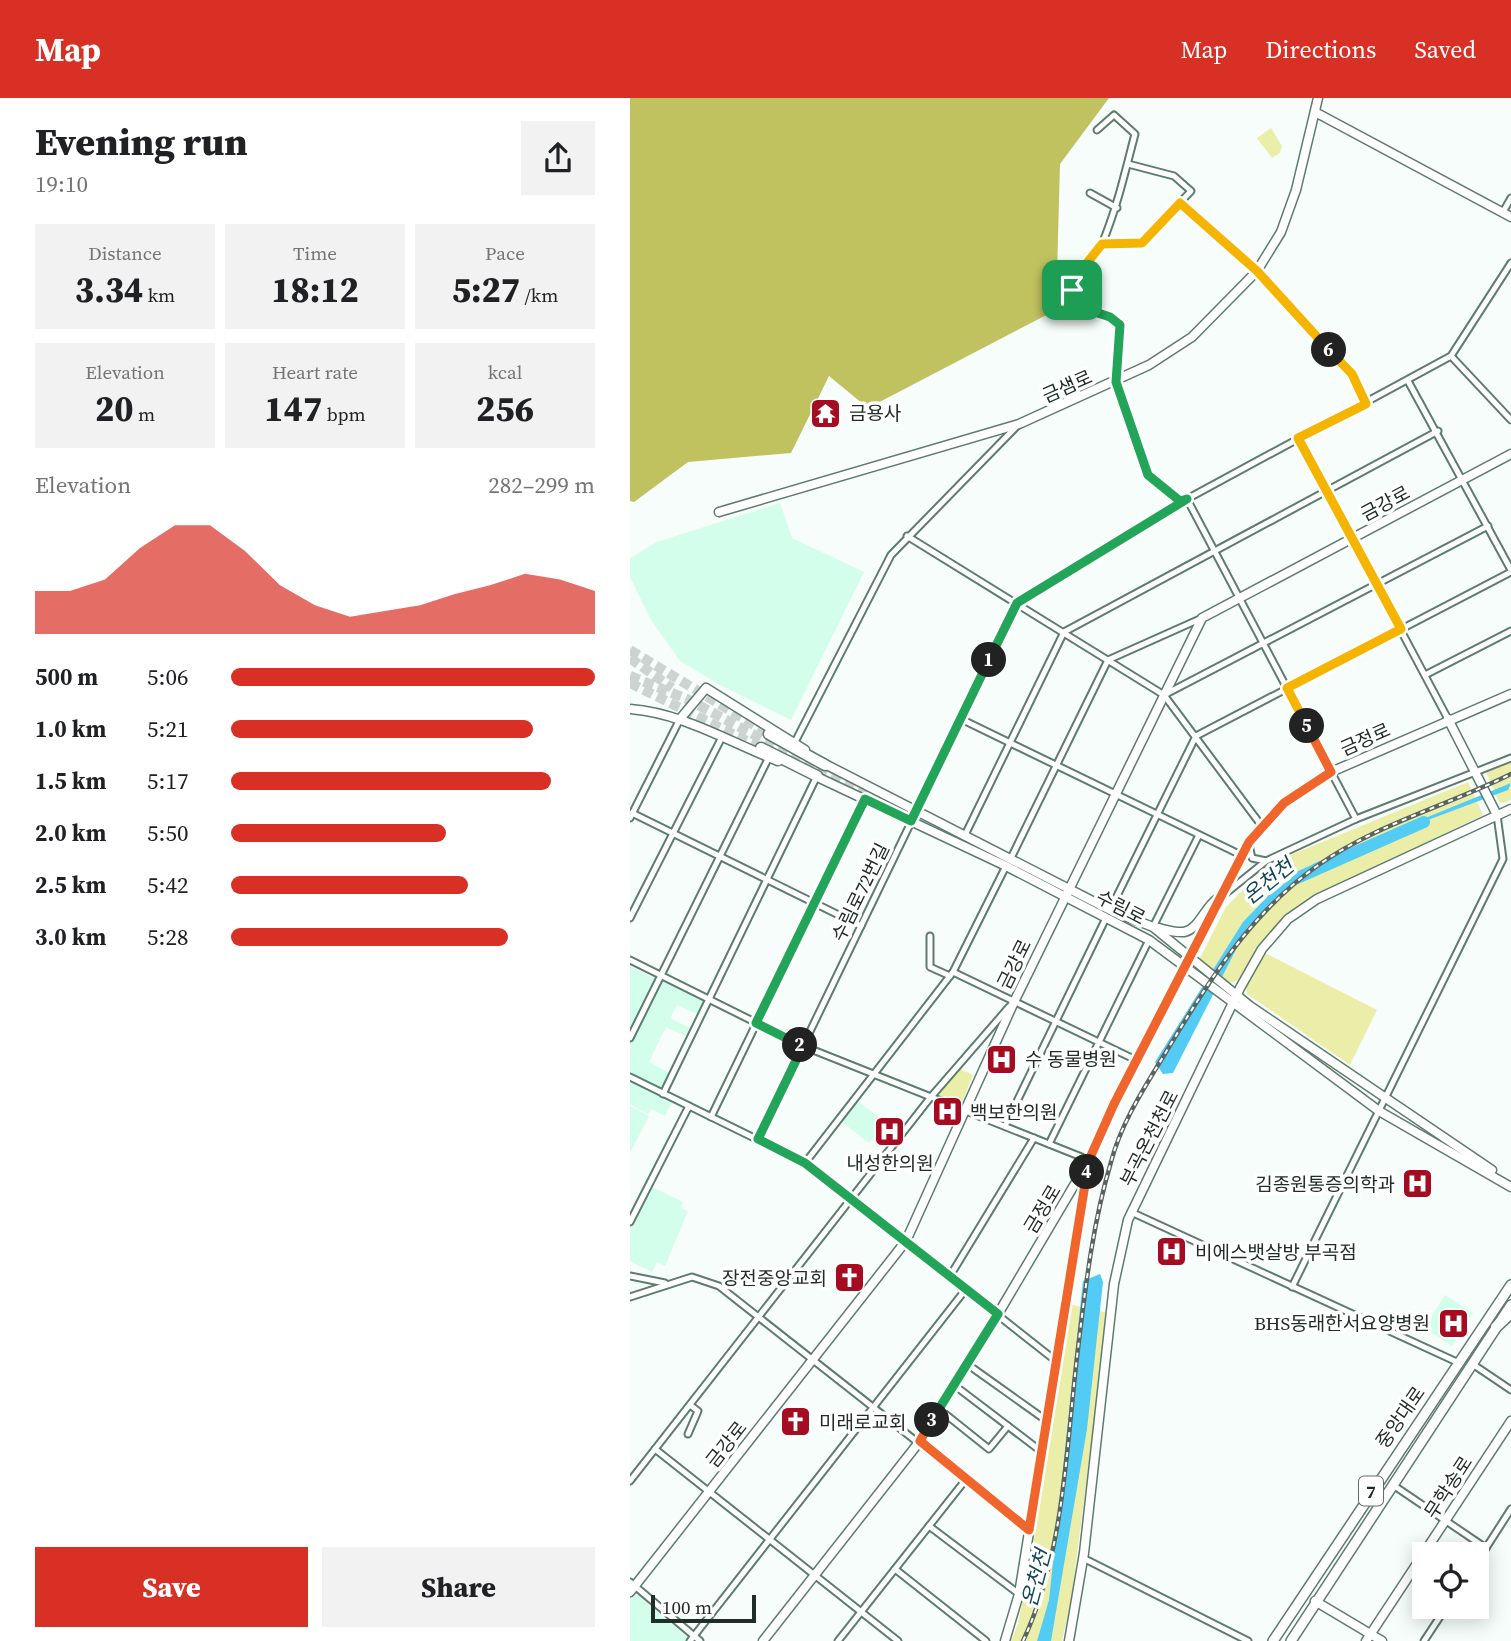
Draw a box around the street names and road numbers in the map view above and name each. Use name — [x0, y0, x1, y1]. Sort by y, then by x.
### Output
street label: 금샘로 — [1038, 363, 1096, 409]
street label: 금강로 — [1356, 479, 1414, 527]
street label: 금정로 — [1336, 716, 1394, 762]
street label: 수림로72번길 — [825, 838, 895, 946]
street label: 수림로 — [1092, 884, 1150, 930]
street label: 금강로 — [991, 935, 1037, 993]
street label: 부곡온천천로 — [1114, 1085, 1184, 1191]
street label: 금정로 — [1017, 1180, 1067, 1238]
street label: 중앙대로 — [1369, 1381, 1431, 1453]
street label: 금강로 — [700, 1415, 752, 1473]
street label: 무학송로 — [1418, 1451, 1478, 1523]
road number: 7 — [1359, 1476, 1383, 1506]

